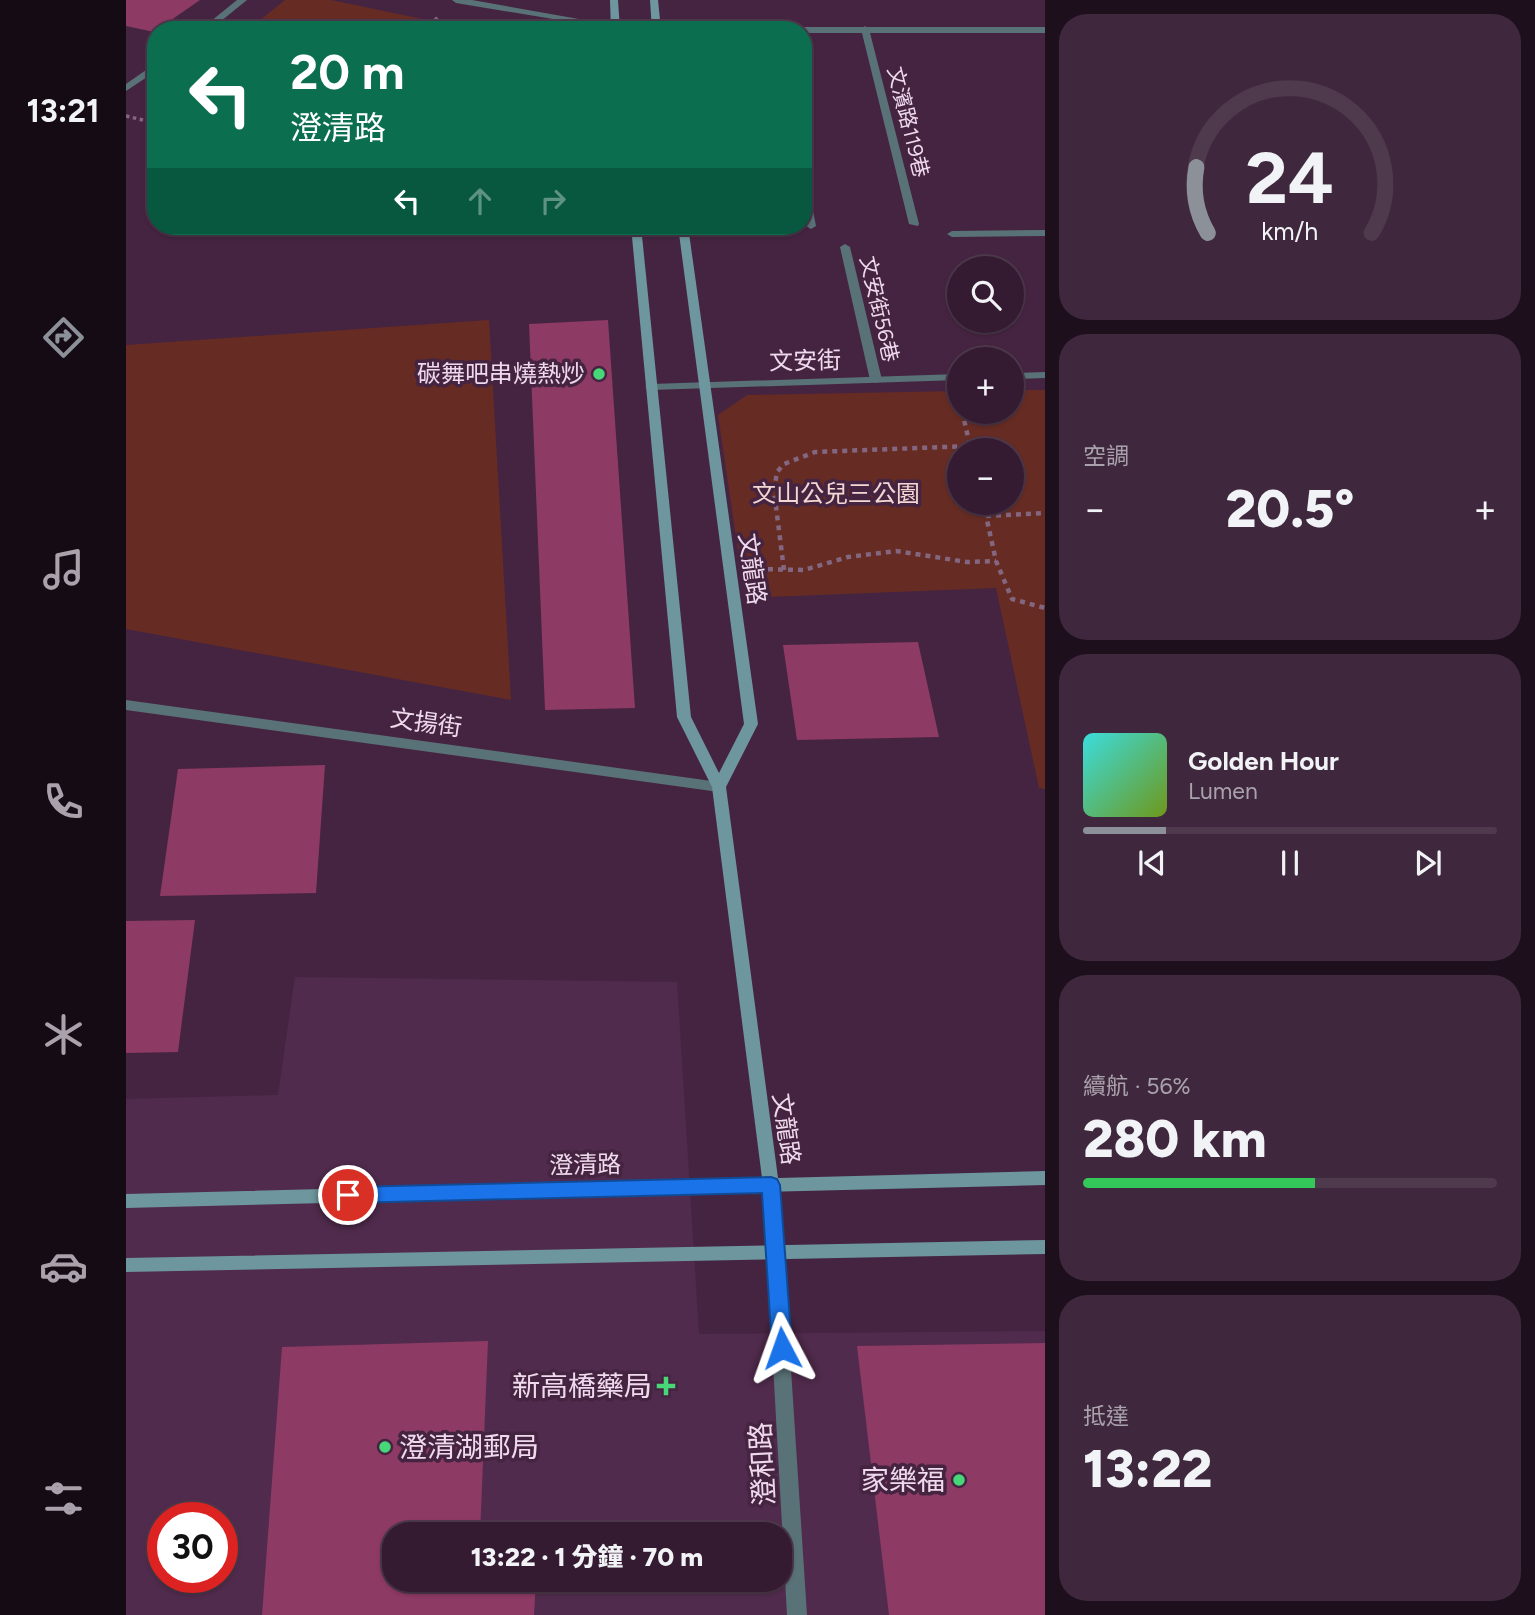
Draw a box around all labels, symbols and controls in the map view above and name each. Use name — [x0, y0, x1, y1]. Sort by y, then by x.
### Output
text: 20 m — [290, 42, 405, 101]
icon: left — [175, 49, 266, 140]
street label: 文濱路119巷 — [883, 64, 934, 180]
text: 13:21 — [27, 92, 99, 130]
text: 澄清路 — [290, 109, 386, 147]
text: 24 — [1246, 134, 1334, 221]
icon: left — [388, 182, 426, 220]
icon: ahead — [461, 182, 499, 220]
icon: right — [534, 182, 572, 220]
text: km/h — [1261, 216, 1319, 246]
street label: 文安街56巷 — [855, 253, 904, 364]
map controls — [947, 256, 1024, 515]
button: search — [947, 256, 1024, 333]
icon: directions — [39, 313, 88, 362]
street label: 文安街 — [769, 345, 841, 376]
button: + — [947, 347, 1024, 424]
place label: 碳舞吧串燒熱炒 — [417, 359, 585, 388]
marker: 碳舞吧串燒熱炒 — [591, 366, 607, 382]
button: − — [947, 438, 1024, 515]
text: 空調 — [1083, 442, 1129, 470]
text: 20.5° — [1226, 478, 1354, 540]
park label: 文山公兒三公園 — [752, 479, 920, 508]
text: − — [1083, 486, 1107, 532]
text: + — [1473, 486, 1497, 532]
street label: 文龍路 — [733, 531, 772, 607]
icon: music — [39, 545, 88, 594]
street label: 文揚街 — [388, 703, 464, 742]
text: Golden Hour — [1188, 745, 1339, 777]
icon: phone — [39, 777, 88, 826]
text: Lumen — [1188, 777, 1258, 805]
icon: previous — [1133, 844, 1171, 882]
icon: pause — [1271, 844, 1309, 882]
icon: next — [1409, 844, 1447, 882]
icon: climate — [39, 1010, 88, 1059]
text: 續航 · 56% — [1083, 1072, 1191, 1100]
street label: 文龍路 — [767, 1091, 806, 1167]
text: 280 km — [1083, 1108, 1266, 1170]
street label: 澄清路 — [549, 1149, 621, 1180]
pin — [318, 1165, 378, 1225]
icon: arrive — [329, 1176, 367, 1214]
icon: car — [39, 1242, 88, 1291]
position arrow — [745, 1311, 819, 1385]
place label: 新高橋藥局 — [512, 1369, 652, 1403]
marker: 新高橋藥局 — [658, 1378, 674, 1394]
text: 抵達 — [1083, 1402, 1129, 1430]
street label: 澄和路 — [743, 1421, 781, 1507]
place label: 澄清湖郵局 — [399, 1430, 539, 1464]
text: 13:22 — [1083, 1438, 1212, 1500]
marker: 澄清湖郵局 — [377, 1439, 393, 1455]
place label: 家樂福 — [861, 1463, 945, 1497]
marker: 家樂福 — [951, 1472, 967, 1488]
icon: filters — [39, 1474, 88, 1523]
speed limit sign: 30 — [147, 1502, 238, 1593]
text: 13:22 · 1 分鐘 · 70 m — [471, 1541, 703, 1573]

